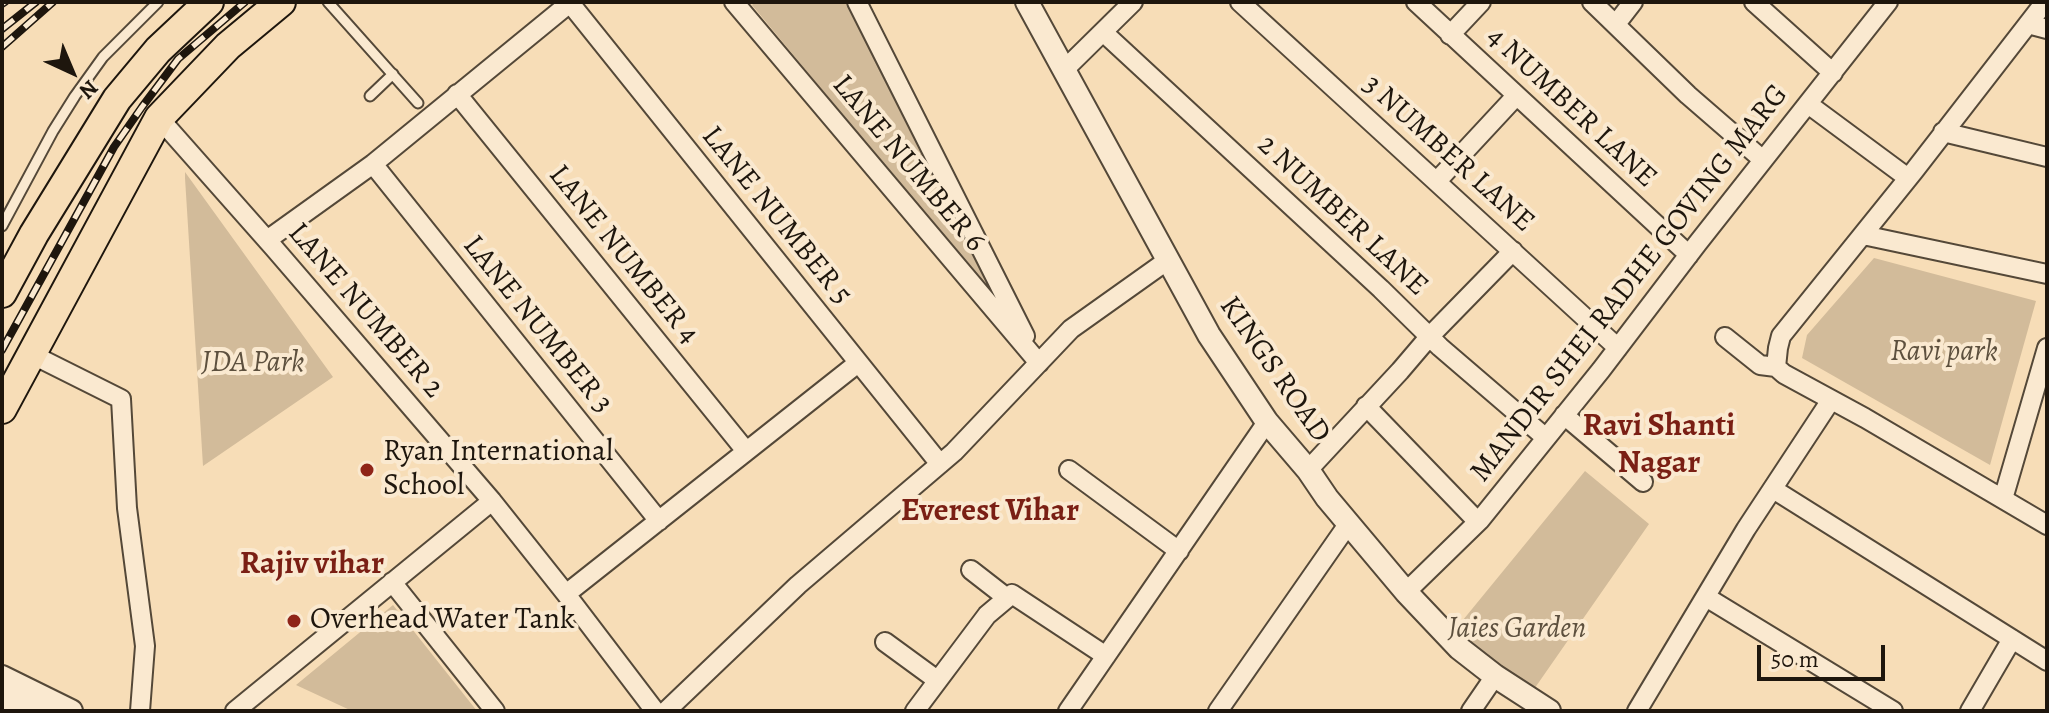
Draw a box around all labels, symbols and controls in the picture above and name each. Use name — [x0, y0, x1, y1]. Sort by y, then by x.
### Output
street label: 4 NUMBER LANE — [1478, 20, 1664, 196]
north arrow — [32, 32, 112, 112]
street label: LANE NUMBER 6 — [824, 68, 992, 260]
street label: 3 NUMBER LANE — [1355, 68, 1541, 240]
text: N — [72, 73, 105, 106]
street label: MANDIR SHEI RADHE GOVING MARG — [1464, 78, 1796, 490]
street label: LANE NUMBER 5 — [693, 120, 859, 312]
street label: 2 NUMBER LANE — [1249, 128, 1435, 304]
street label: LANE NUMBER 4 — [540, 158, 706, 352]
street label: LANE NUMBER 2 — [279, 216, 451, 406]
street label: LANE NUMBER 3 — [454, 229, 620, 421]
street label: KINGS ROAD — [1210, 290, 1338, 450]
park label: Ravi park — [1890, 335, 1998, 371]
park label: JDA Park — [202, 346, 304, 382]
district label: Ravi Shanti Nagar — [1583, 408, 1735, 483]
place label: Ryan International School — [383, 435, 613, 506]
marker: Ryan International School — [358, 461, 376, 479]
district label: Everest Vihar — [901, 493, 1079, 531]
district label: Rajiv vihar — [240, 546, 384, 584]
place label: Overhead Water Tank — [310, 603, 575, 639]
marker: Overhead Water Tank — [285, 612, 303, 630]
park label: Jaies Garden — [1448, 612, 1586, 648]
scale bar — [1761, 629, 1889, 679]
text: 50 m — [1771, 643, 1819, 675]

